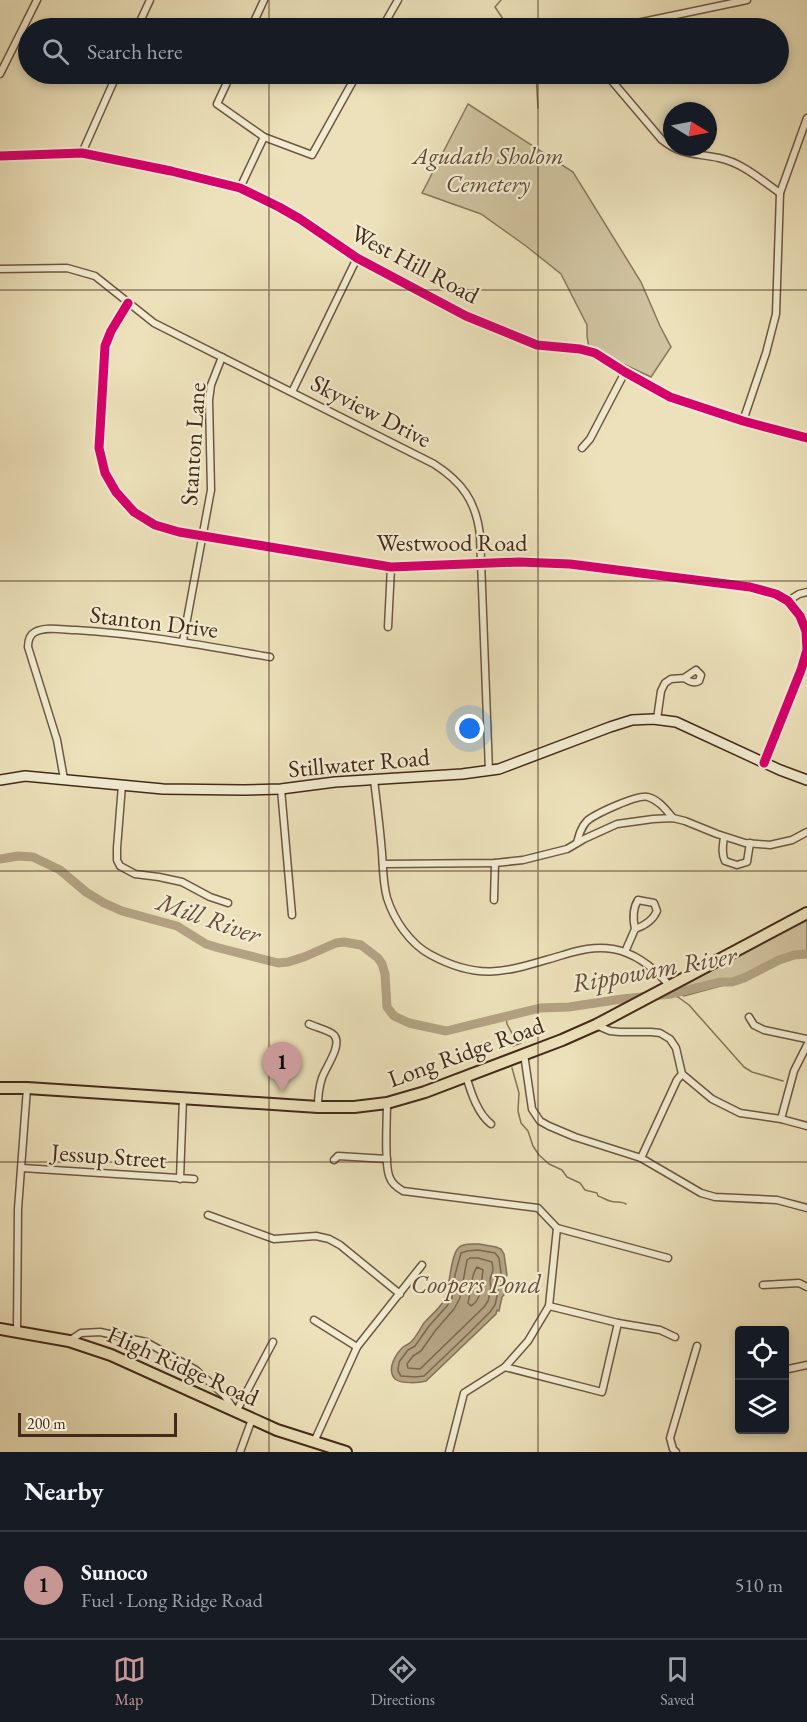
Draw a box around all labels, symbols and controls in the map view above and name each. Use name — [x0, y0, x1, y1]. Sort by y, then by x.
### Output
search box — [18, 18, 789, 84]
icon: search — [39, 35, 72, 68]
text: Search here — [87, 37, 182, 66]
north arrow — [663, 102, 717, 156]
park label: Agudath Sholom Cemetery — [410, 140, 564, 199]
street label: West Hill Road — [346, 217, 485, 311]
street label: Skyview Drive — [306, 367, 437, 454]
street label: Stanton Lane — [173, 381, 212, 507]
street label: Westwood Road — [376, 527, 528, 558]
street label: Stanton Drive — [88, 598, 220, 645]
your location — [455, 714, 484, 743]
street label: Stillwater Road — [287, 741, 432, 784]
water label: Mill River — [151, 884, 266, 952]
water label: Rippowam River — [569, 938, 740, 1000]
street label: Long Ridge Road — [384, 1009, 549, 1094]
pin: 1 — [262, 1042, 302, 1092]
street label: Jessup Street — [48, 1136, 168, 1175]
water label: Coopers Pond — [411, 1267, 542, 1301]
street label: High Ridge Road — [102, 1318, 265, 1413]
map controls — [735, 1326, 789, 1434]
button: locate — [735, 1326, 789, 1380]
button: layers — [735, 1380, 789, 1434]
scale bar — [18, 1410, 177, 1438]
text: 200 m — [27, 1413, 66, 1434]
text: Nearby — [24, 1474, 104, 1508]
text: Sunoco — [81, 1558, 148, 1587]
text: 1 — [38, 1572, 49, 1598]
text: 510 m — [735, 1572, 783, 1598]
text: Fuel · Long Ridge Road — [81, 1587, 263, 1613]
tab: Map — [113, 1653, 146, 1710]
tab: Directions — [371, 1653, 435, 1710]
tab: Saved — [660, 1653, 694, 1710]

